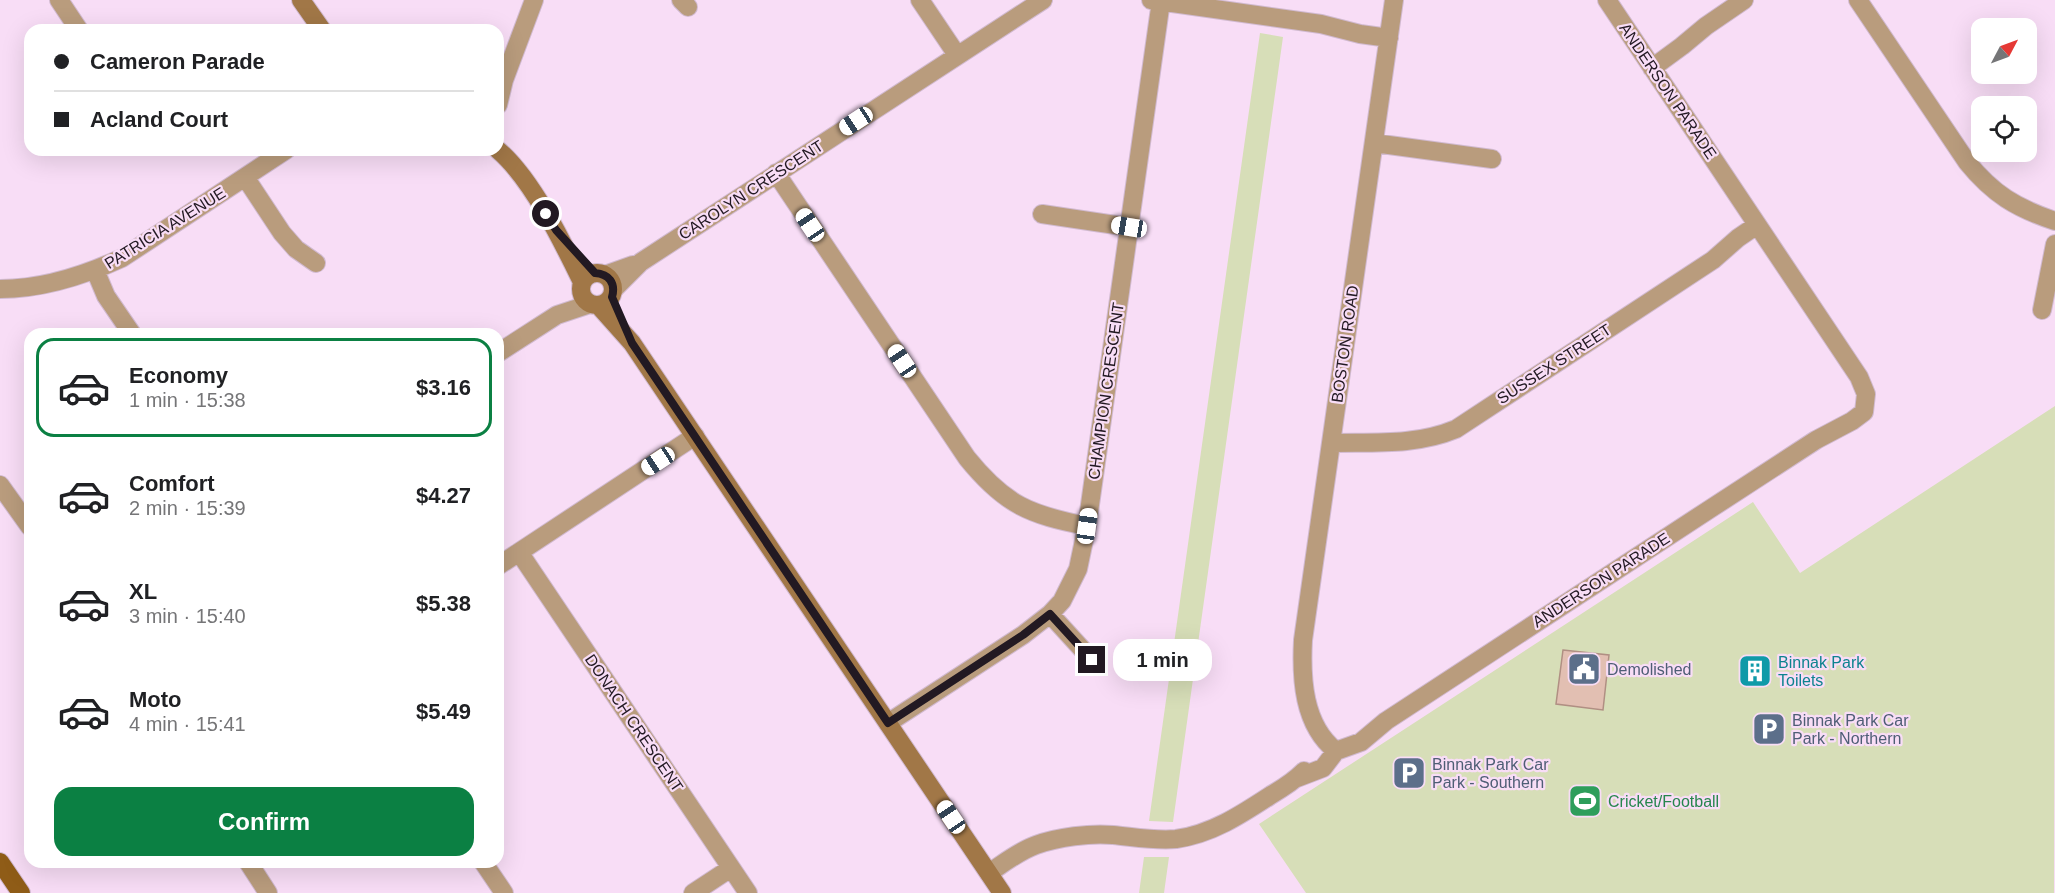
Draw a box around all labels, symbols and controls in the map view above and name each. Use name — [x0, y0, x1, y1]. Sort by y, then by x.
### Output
north arrow — [1971, 18, 2037, 84]
map controls — [1971, 18, 2037, 162]
street label: ANDERSON PARADE — [1616, 20, 1720, 162]
text: Cameron Parade — [90, 49, 265, 74]
button: locate — [1971, 96, 2037, 162]
car — [836, 104, 876, 138]
text: Acland Court — [90, 107, 228, 132]
street label: CAROLYN CRESCENT — [676, 137, 827, 243]
street label: PATRICIA AVENUE — [102, 184, 228, 272]
route start — [532, 200, 559, 227]
car — [792, 205, 828, 245]
car — [1110, 215, 1148, 239]
street label: BOSTON ROAD — [1328, 284, 1362, 404]
street label: CHAMPION CRESCENT — [1085, 301, 1127, 481]
street label: SUSSEX STREET — [1494, 321, 1614, 407]
car — [884, 341, 920, 381]
icon: car — [57, 361, 111, 415]
text: Economy — [129, 363, 228, 388]
text: $3.16 — [416, 375, 471, 400]
text: 1 min · 15:38 — [129, 389, 246, 411]
car — [638, 444, 678, 478]
icon: car — [57, 469, 111, 523]
text: Comfort — [129, 471, 215, 496]
text: $4.27 — [416, 483, 471, 508]
text: 2 min · 15:39 — [129, 497, 246, 519]
car — [1076, 507, 1098, 545]
street label: ANDERSON PARADE — [1529, 529, 1673, 631]
icon: car — [57, 577, 111, 631]
text: XL — [129, 579, 157, 604]
text: $5.38 — [416, 591, 471, 616]
text: 3 min · 15:40 — [129, 605, 246, 627]
callout: 1 min — [1113, 639, 1212, 681]
route end — [1078, 646, 1105, 673]
text: 1 min — [1136, 649, 1189, 671]
street label: DONACH CRESCENT — [582, 651, 686, 795]
public building icon: Demolished — [1566, 651, 1602, 687]
building icon: Binnak Park Toilets — [1737, 653, 1773, 689]
place label: Binnak Park Toilets — [1778, 654, 1865, 689]
place label: Demolished — [1607, 661, 1691, 678]
icon: car — [57, 685, 111, 739]
text: Moto — [129, 687, 182, 712]
text: $5.49 — [416, 699, 471, 724]
parking icon: Binnak Park Car Park - Northern — [1751, 711, 1787, 747]
place label: Binnak Park Car Park - Northern — [1792, 712, 1909, 747]
text: 4 min · 15:41 — [129, 713, 246, 735]
parking icon: Binnak Park Car Park - Southern — [1391, 755, 1427, 791]
place label: Binnak Park Car Park - Southern — [1432, 756, 1549, 791]
sports icon: Cricket/Football — [1567, 783, 1603, 819]
button: Confirm — [54, 787, 474, 856]
place label: Cricket/Football — [1608, 793, 1719, 810]
car — [933, 797, 969, 837]

